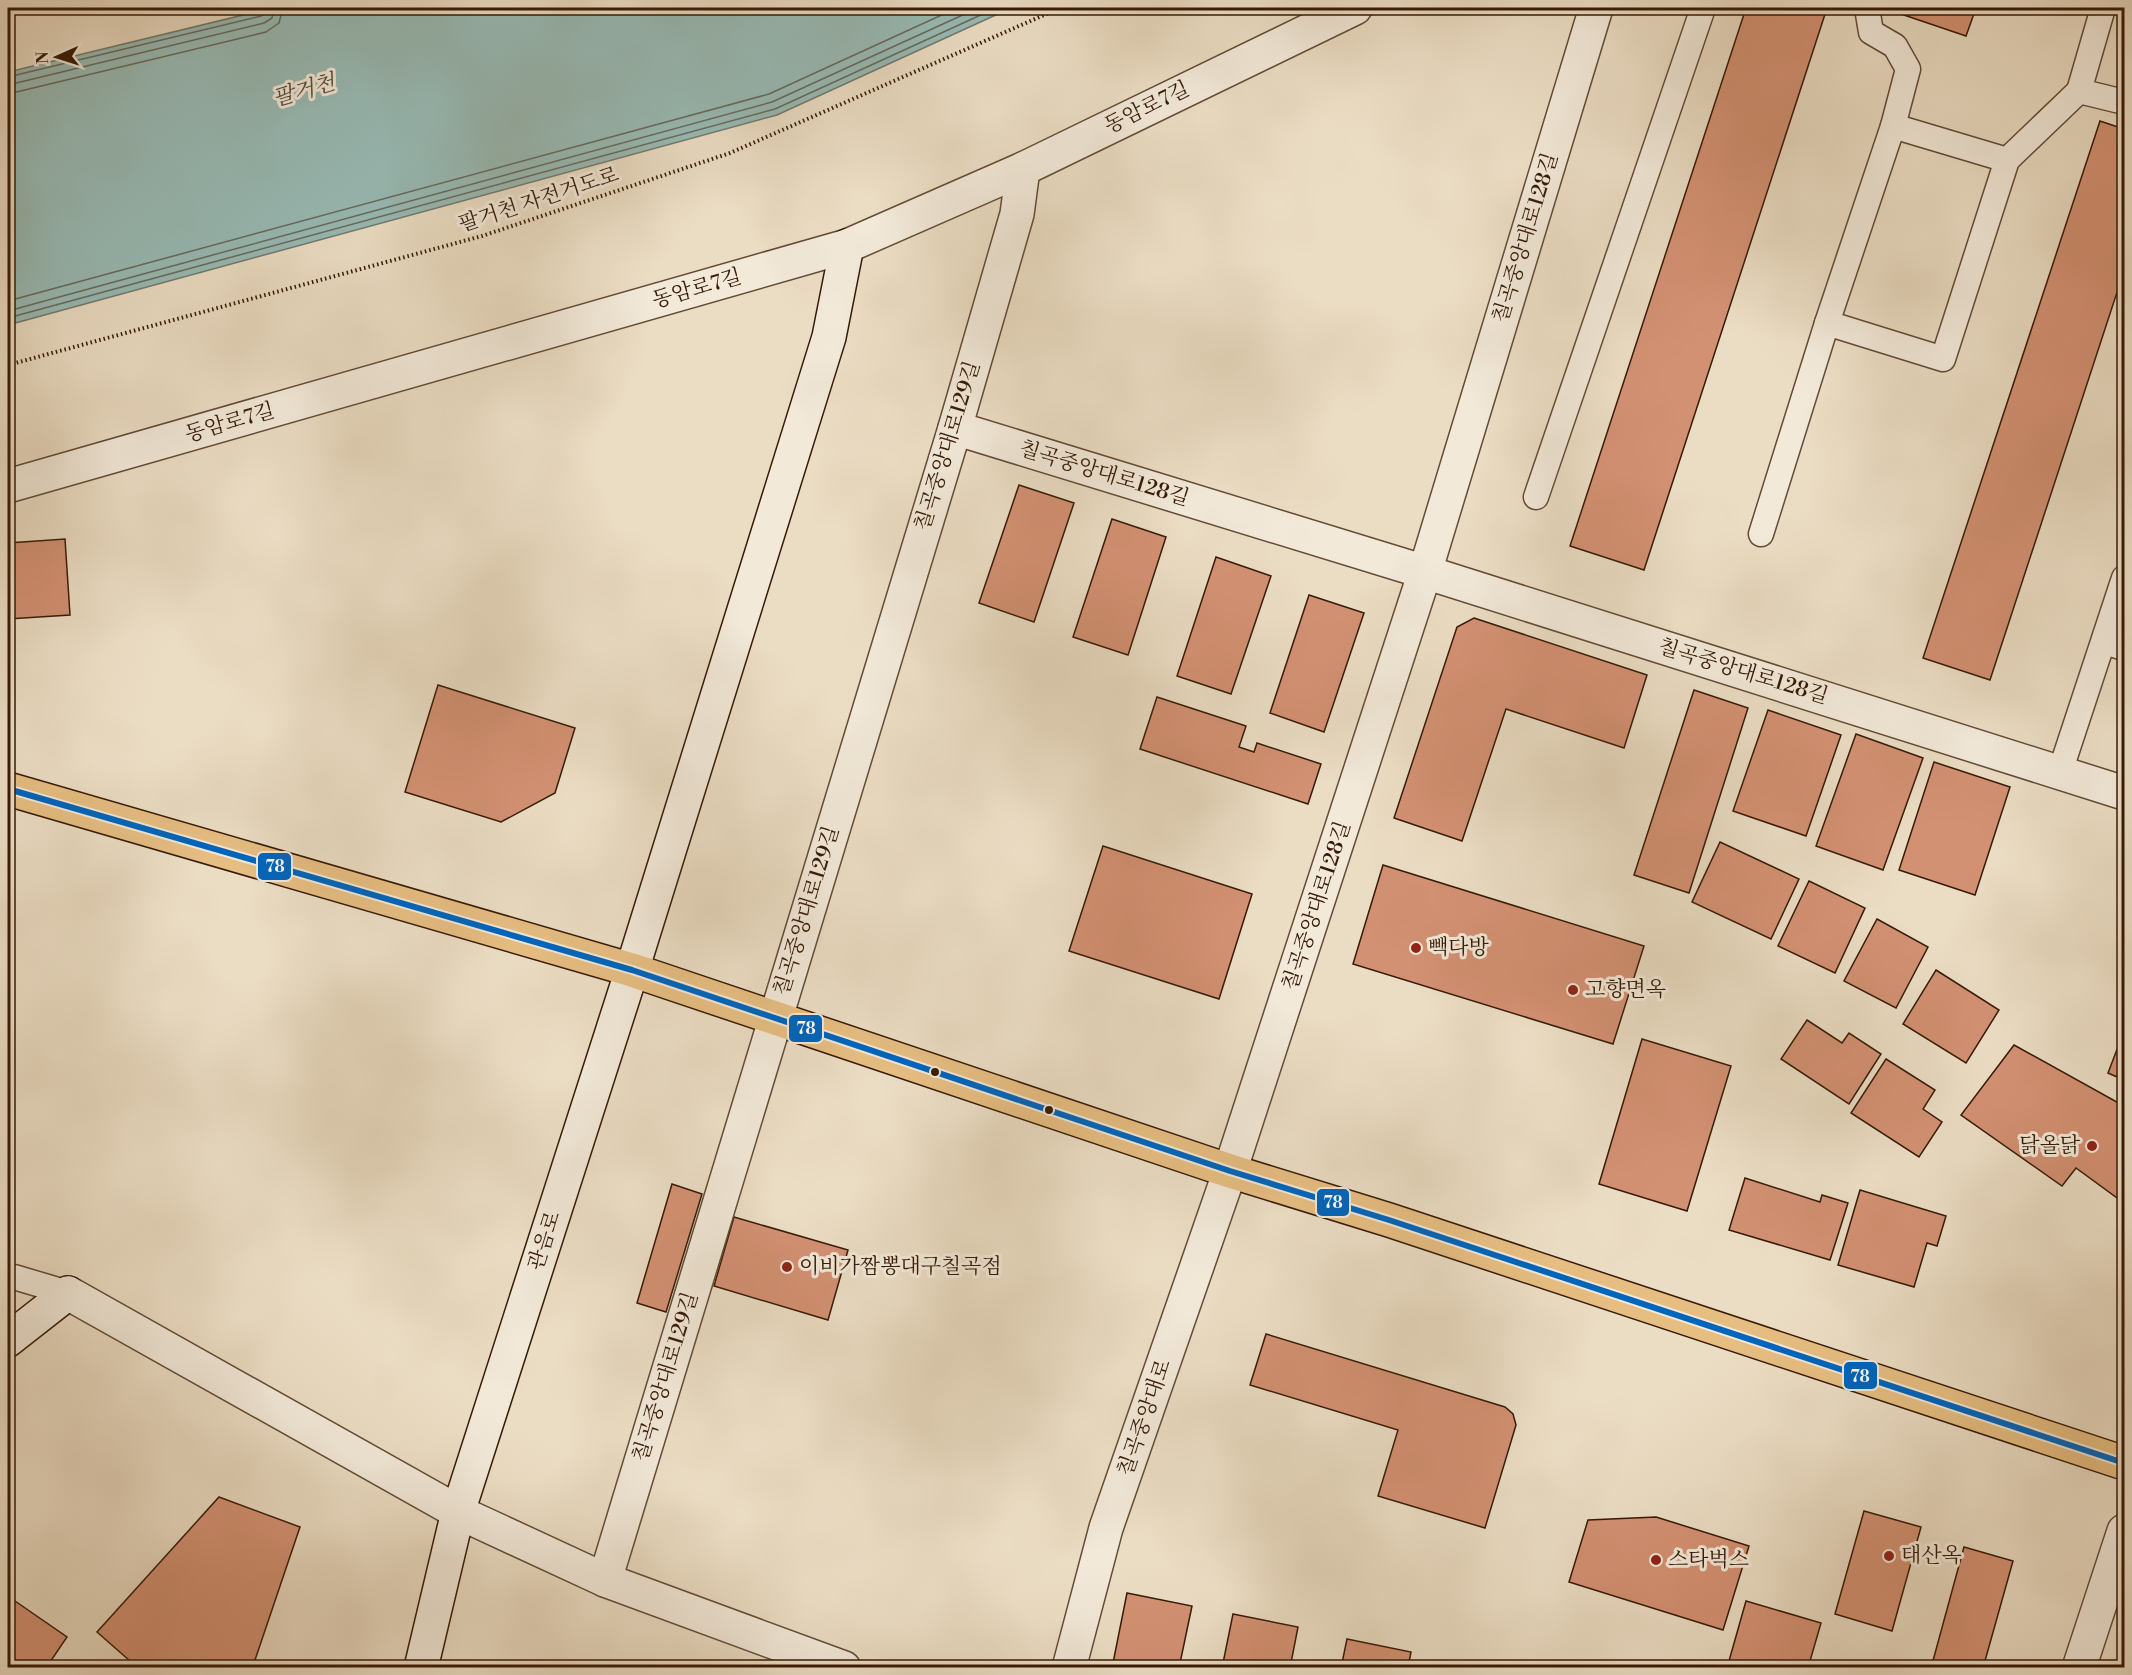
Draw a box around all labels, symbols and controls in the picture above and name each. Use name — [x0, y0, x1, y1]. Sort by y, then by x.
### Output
north arrow — [27, 27, 87, 87]
text: N — [33, 51, 53, 65]
water label: 팔거천 — [270, 69, 340, 113]
street label: 동암로7길 — [1100, 76, 1194, 140]
street label: 칠곡중앙대로128길 — [1488, 150, 1564, 326]
street label: 팔거천 자전거도로 — [456, 162, 622, 238]
street label: 동암로7길 — [649, 264, 745, 314]
street label: 칠곡중앙대로129길 — [910, 358, 986, 534]
street label: 동암로7길 — [182, 398, 278, 448]
street label: 칠곡중앙대로128길 — [1016, 436, 1192, 512]
street label: 칠곡중앙대로128길 — [1655, 634, 1831, 710]
street label: 칠곡중앙대로128길 — [1277, 818, 1357, 994]
street label: 칠곡중앙대로129길 — [769, 823, 845, 999]
line badge: 78 — [257, 852, 292, 881]
text: 78 — [265, 857, 285, 877]
place label: 빽다방 — [1428, 935, 1490, 961]
marker: 빽다방 — [1409, 941, 1423, 955]
place label: 고향면옥 — [1585, 977, 1666, 1003]
marker: 고향면옥 — [1566, 983, 1580, 997]
line badge: 78 — [788, 1014, 823, 1043]
text: 78 — [796, 1019, 816, 1039]
unlabelled marker — [929, 1066, 941, 1078]
unlabelled marker — [1043, 1104, 1055, 1116]
place label: 닭올닭 — [2019, 1133, 2081, 1159]
marker: 닭올닭 — [2085, 1139, 2099, 1153]
line badge: 78 — [1316, 1188, 1350, 1217]
text: 78 — [1323, 1193, 1343, 1213]
street label: 관음로 — [523, 1208, 567, 1274]
place label: 이비가짬뽕대구칠곡점 — [799, 1254, 1002, 1280]
marker: 이비가짬뽕대구칠곡점 — [780, 1260, 794, 1274]
street label: 칠곡중앙대로129길 — [628, 1289, 704, 1465]
street label: 칠곡중앙대로 — [1113, 1356, 1177, 1480]
line badge: 78 — [1843, 1361, 1878, 1390]
text: 78 — [1850, 1367, 1870, 1387]
place label: 태산옥 — [1901, 1543, 1962, 1569]
place label: 스타벅스 — [1668, 1547, 1749, 1573]
marker: 태산옥 — [1882, 1549, 1896, 1563]
marker: 스타벅스 — [1649, 1553, 1663, 1567]

